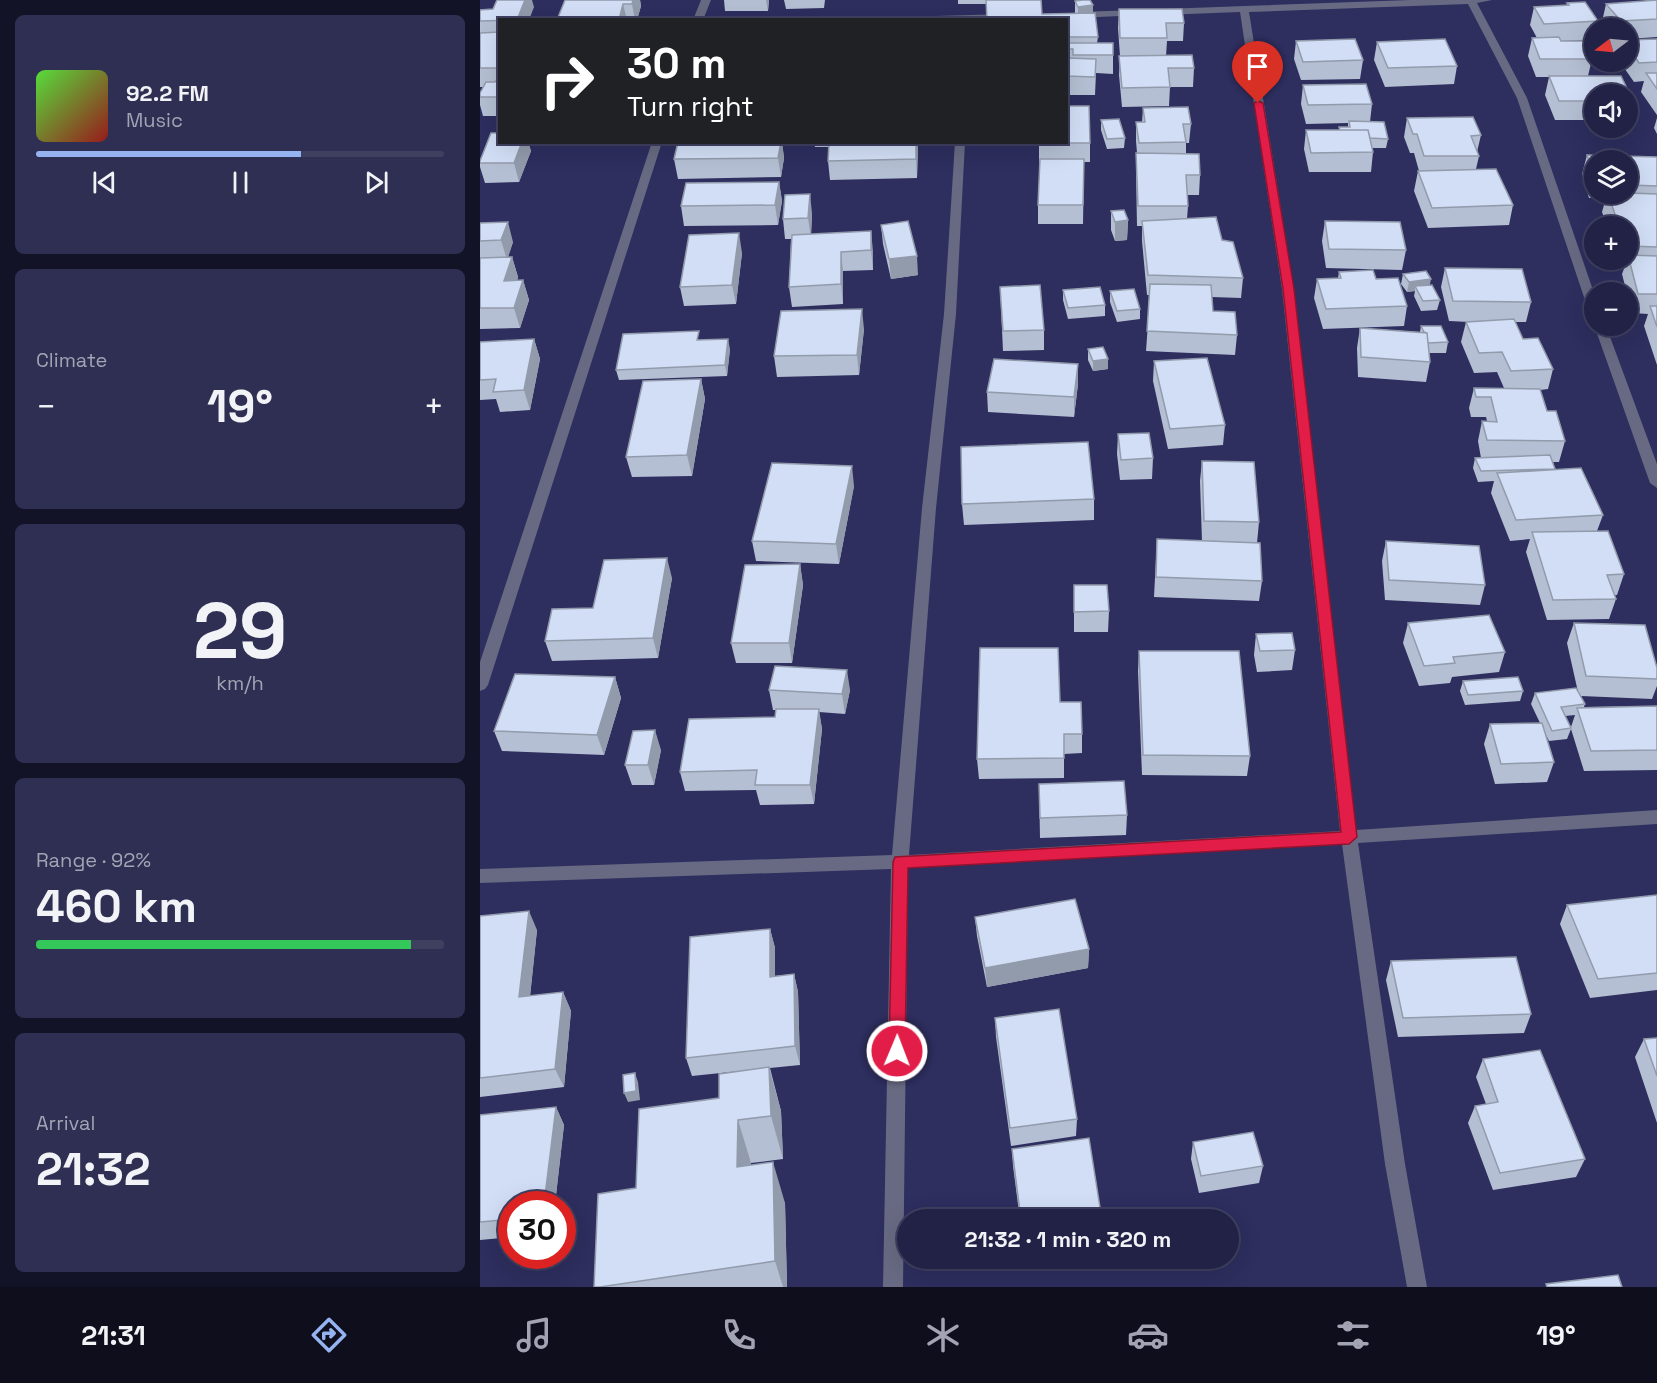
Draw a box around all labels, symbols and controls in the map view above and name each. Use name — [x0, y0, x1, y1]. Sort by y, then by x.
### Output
north arrow — [1584, 18, 1638, 72]
map controls — [1584, 18, 1638, 336]
text: 30 m — [627, 37, 726, 90]
pin — [1232, 41, 1283, 103]
icon: right — [528, 42, 606, 120]
icon: arrive — [1241, 50, 1274, 83]
text: 92.2 FM — [126, 79, 209, 107]
button: sound — [1584, 84, 1638, 138]
text: Turn right — [627, 89, 754, 124]
text: Music — [126, 107, 183, 133]
button: layers — [1584, 150, 1638, 204]
icon: previous — [88, 166, 121, 199]
icon: pause — [224, 166, 257, 199]
icon: next — [360, 166, 393, 199]
button: + — [1584, 216, 1638, 270]
button: − — [1584, 282, 1638, 336]
text: Climate — [36, 347, 107, 373]
text: 19° — [207, 378, 273, 435]
text: − — [36, 386, 56, 428]
text: + — [424, 386, 444, 428]
text: 29 — [193, 581, 287, 681]
text: km/h — [216, 670, 264, 696]
text: Range · 92% — [36, 847, 151, 873]
text: 460 km — [36, 878, 197, 935]
position arrow — [865, 1019, 929, 1083]
text: Arrival — [36, 1110, 95, 1136]
text: 21:32 — [36, 1141, 151, 1198]
speed limit sign: 30 — [498, 1191, 576, 1269]
text: 21:32 · 1 min · 320 m — [965, 1225, 1171, 1253]
icon: directions — [308, 1314, 350, 1356]
icon: music — [513, 1314, 555, 1356]
icon: phone — [718, 1314, 760, 1356]
icon: climate — [922, 1314, 964, 1356]
icon: car — [1127, 1314, 1169, 1356]
icon: filters — [1332, 1314, 1374, 1356]
text: 21:31 — [81, 1318, 146, 1353]
text: 19° — [1536, 1318, 1576, 1353]

